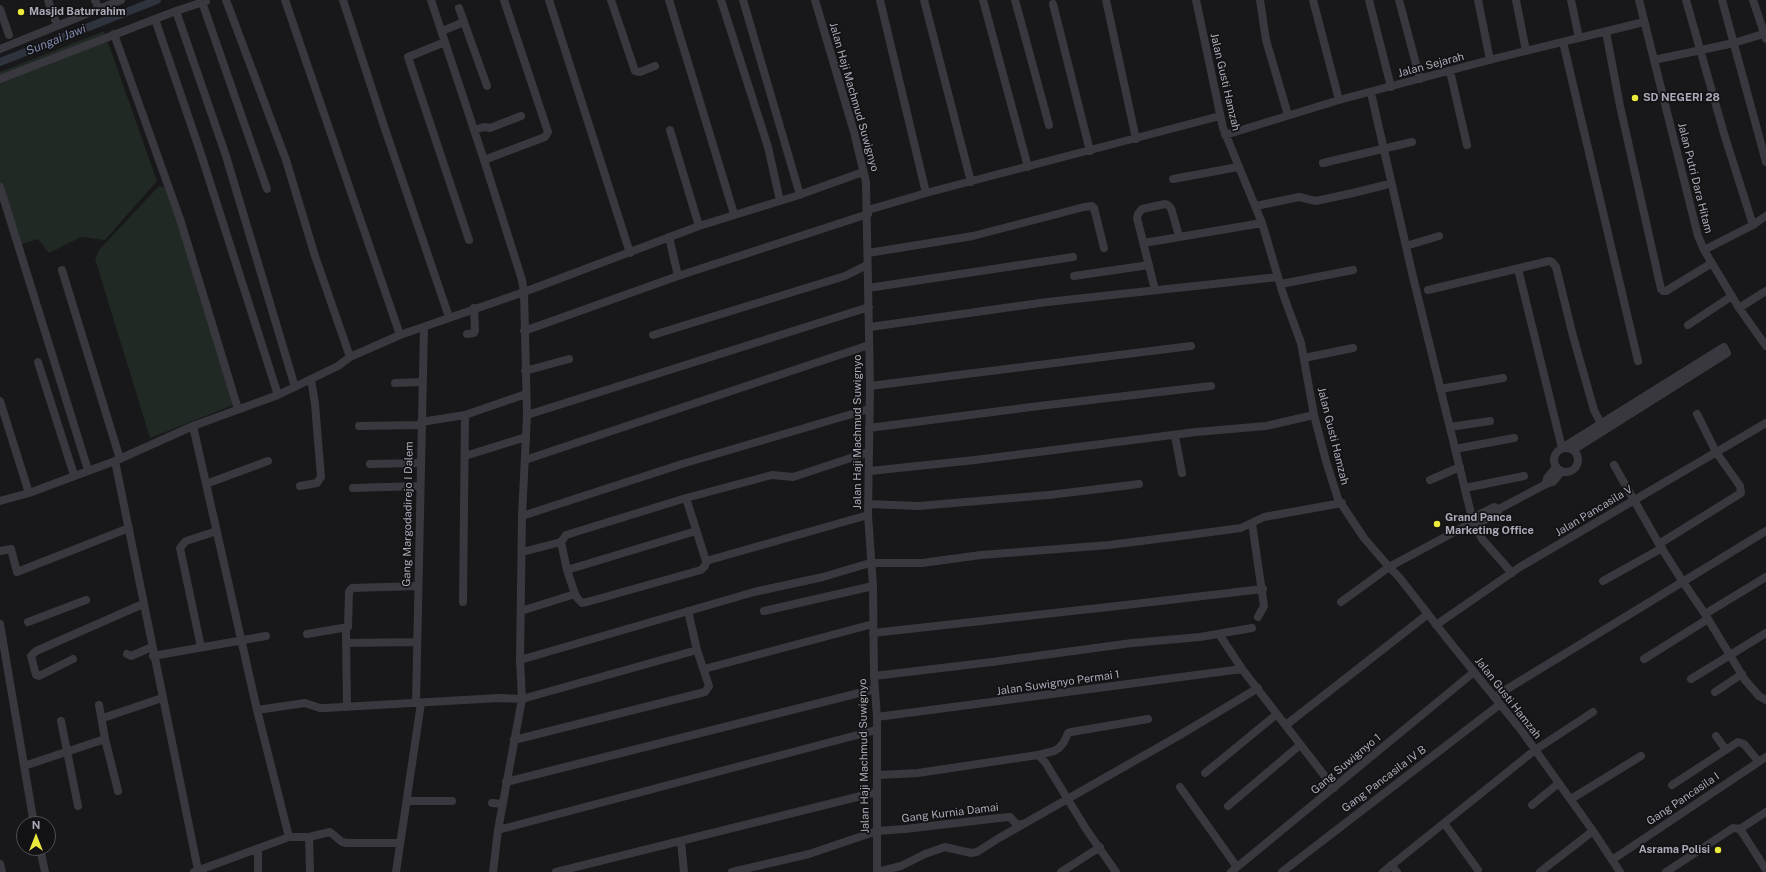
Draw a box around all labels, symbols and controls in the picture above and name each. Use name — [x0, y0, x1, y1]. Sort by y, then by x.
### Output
place label: Masjid Baturrahim — [29, 5, 126, 19]
marker: Masjid Baturrahim — [16, 7, 26, 17]
water label: Sungai Jawi — [24, 21, 88, 59]
street label: Jalan Haji Machmud Suwignyo — [826, 21, 882, 173]
street label: Jalan Gusti Hamzah — [1207, 32, 1243, 132]
street label: Jalan Sejarah — [1397, 50, 1465, 80]
place label: SD NEGERI 28 — [1643, 91, 1720, 105]
marker: SD NEGERI 28 — [1630, 93, 1640, 103]
street label: Jalan Putri Dara Hitam — [1675, 121, 1715, 235]
street label: Jalan Haji Machmud Suwignyo — [851, 355, 865, 509]
street label: Jalan Gusti Hamzah — [1314, 386, 1352, 486]
street label: Gang Margodadirejo I Dalem — [400, 441, 416, 587]
street label: Jalan Pancasila V — [1553, 483, 1635, 539]
place label: Grand Panca Marketing Office — [1445, 511, 1534, 537]
marker: Grand Panca Marketing Office — [1432, 519, 1442, 529]
street label: Jalan Gusti Hamzah — [1472, 655, 1544, 741]
street label: Jalan Suwignyo Permai 1 — [996, 668, 1120, 698]
street label: Jalan Haji Machmud Suwignyo — [856, 679, 872, 833]
street label: Gang Suwignyo 1 — [1308, 731, 1384, 797]
street label: Gang Pancasila IV B — [1339, 743, 1429, 815]
street label: Gang Pancasila I — [1644, 770, 1722, 828]
street label: Gang Kurnia Damai — [901, 800, 999, 826]
north arrow — [16, 816, 56, 856]
text: N — [32, 819, 40, 831]
place label: Asrama Polisi — [1639, 843, 1710, 857]
marker: Asrama Polisi — [1713, 845, 1723, 855]

